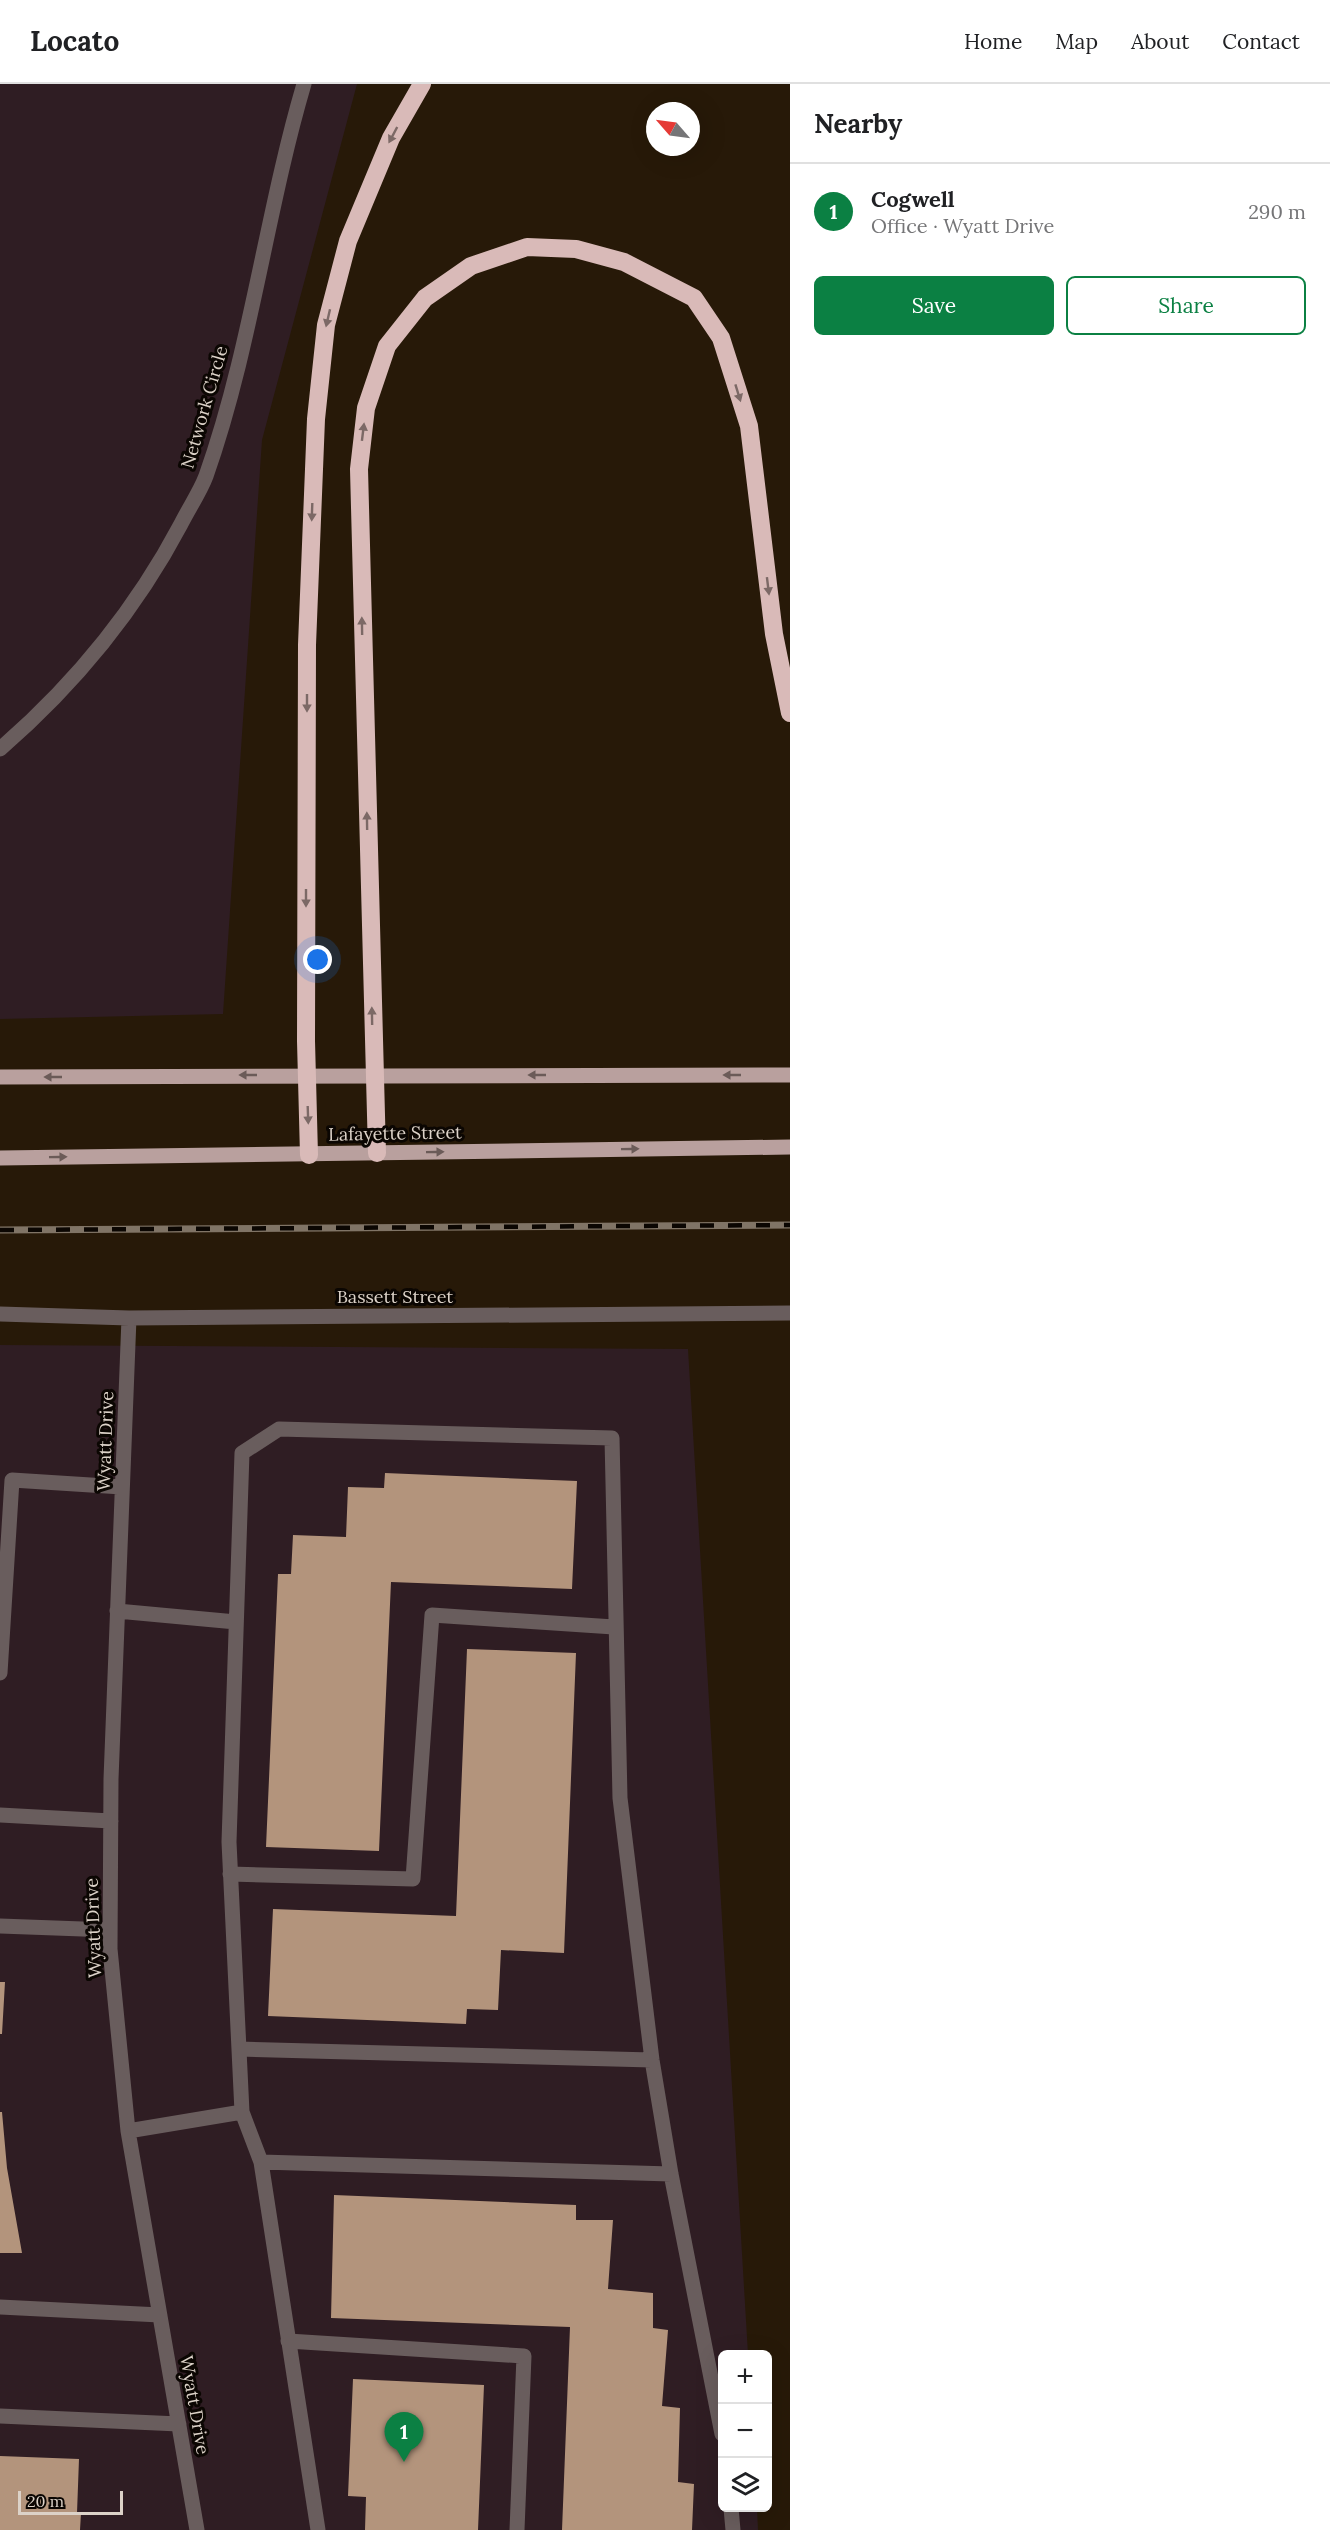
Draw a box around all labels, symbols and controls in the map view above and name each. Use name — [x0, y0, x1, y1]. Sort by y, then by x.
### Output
text: Locato — [30, 23, 119, 59]
text: Home — [964, 28, 1022, 55]
text: Map — [1055, 28, 1098, 55]
text: About — [1131, 28, 1189, 55]
text: Contact — [1222, 28, 1300, 55]
north arrow — [646, 102, 700, 156]
text: Nearby — [814, 107, 902, 140]
one-way arrow — [388, 127, 398, 144]
text: Cogwell — [871, 185, 955, 213]
text: 1 — [829, 199, 838, 224]
text: 290 m — [1248, 199, 1306, 224]
text: Office · Wyatt Drive — [871, 213, 1054, 238]
button: Save — [814, 276, 1054, 335]
button: Share — [1066, 276, 1306, 335]
one-way arrow — [322, 309, 332, 327]
street label: Network Circle — [175, 343, 233, 471]
one-way arrow — [734, 385, 743, 403]
one-way arrow — [358, 422, 368, 441]
one-way arrow — [307, 503, 316, 522]
one-way arrow — [763, 576, 773, 595]
one-way arrow — [358, 617, 367, 636]
one-way arrow — [302, 694, 312, 713]
one-way arrow — [362, 812, 372, 831]
one-way arrow — [301, 889, 311, 908]
your location — [303, 945, 332, 974]
one-way arrow — [367, 1007, 377, 1026]
one-way arrow — [527, 1070, 546, 1080]
one-way arrow — [722, 1070, 741, 1080]
one-way arrow — [238, 1071, 257, 1080]
one-way arrow — [43, 1072, 62, 1081]
one-way arrow — [303, 1105, 312, 1124]
street label: Lafayette Street — [328, 1120, 462, 1146]
one-way arrow — [621, 1144, 640, 1154]
one-way arrow — [426, 1147, 445, 1157]
one-way arrow — [49, 1152, 68, 1162]
street label: Bassett Street — [337, 1285, 453, 1308]
street label: Wyatt Drive — [92, 1390, 118, 1491]
street label: Wyatt Drive — [80, 1877, 106, 1978]
map controls — [718, 2350, 772, 2512]
button: + — [718, 2350, 772, 2404]
street label: Wyatt Drive — [175, 2354, 215, 2457]
button: − — [718, 2404, 772, 2458]
pin: 1 — [384, 2412, 424, 2462]
button: layers — [718, 2458, 772, 2512]
scale bar — [18, 2488, 123, 2516]
text: 20 m — [27, 2491, 64, 2511]

